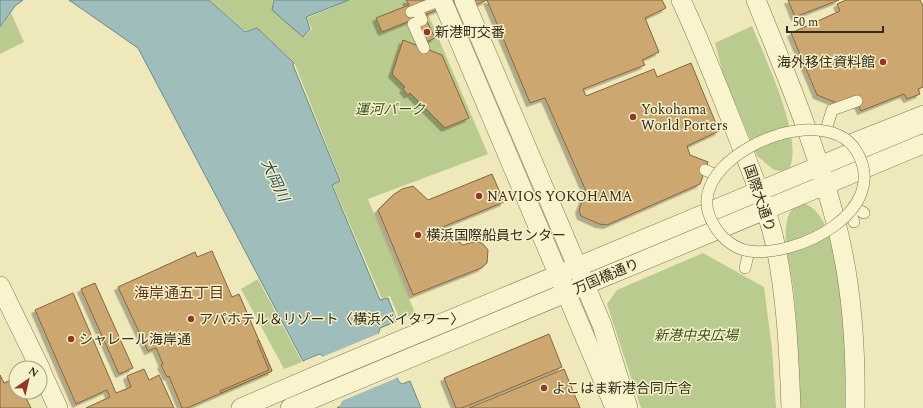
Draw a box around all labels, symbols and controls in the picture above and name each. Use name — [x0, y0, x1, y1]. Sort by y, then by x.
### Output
scale bar — [787, 8, 883, 34]
text: 50 m — [793, 13, 818, 32]
place label: 新港町交番 — [435, 22, 505, 43]
marker: 新港町交番 — [422, 27, 432, 37]
place label: 海外移住資料館 — [777, 52, 875, 73]
marker: 海外移住資料館 — [878, 57, 888, 67]
park label: 運河パーク — [355, 99, 426, 120]
place label: Yokohama World Porters — [641, 99, 728, 136]
marker: Yokohama World Porters — [628, 112, 638, 122]
water label: 大岡川 — [255, 155, 295, 207]
street label: 国際大通り — [738, 162, 781, 235]
place label: NAVIOS YOKOHAMA — [487, 186, 633, 207]
marker: NAVIOS YOKOHAMA — [474, 191, 484, 201]
place label: 横浜国際船員センター — [426, 225, 566, 246]
marker: 横浜国際船員センター — [413, 230, 423, 240]
street label: 万国橋通り — [570, 253, 643, 300]
district label: 海岸通五丁目 — [134, 282, 224, 305]
place label: アパホテル＆リゾート〈横浜ベイタワー〉 — [199, 309, 464, 330]
marker: アパホテル＆リゾート〈横浜ベイタワー〉 — [186, 314, 196, 324]
park label: 新港中央広場 — [654, 325, 740, 346]
place label: シャレール海岸通 — [79, 329, 191, 350]
marker: シャレール海岸通 — [66, 334, 76, 344]
north arrow — [8, 360, 48, 400]
text: N — [25, 363, 42, 382]
place label: よこはま新港合同庁舎 — [552, 378, 692, 399]
marker: よこはま新港合同庁舎 — [539, 383, 549, 393]

